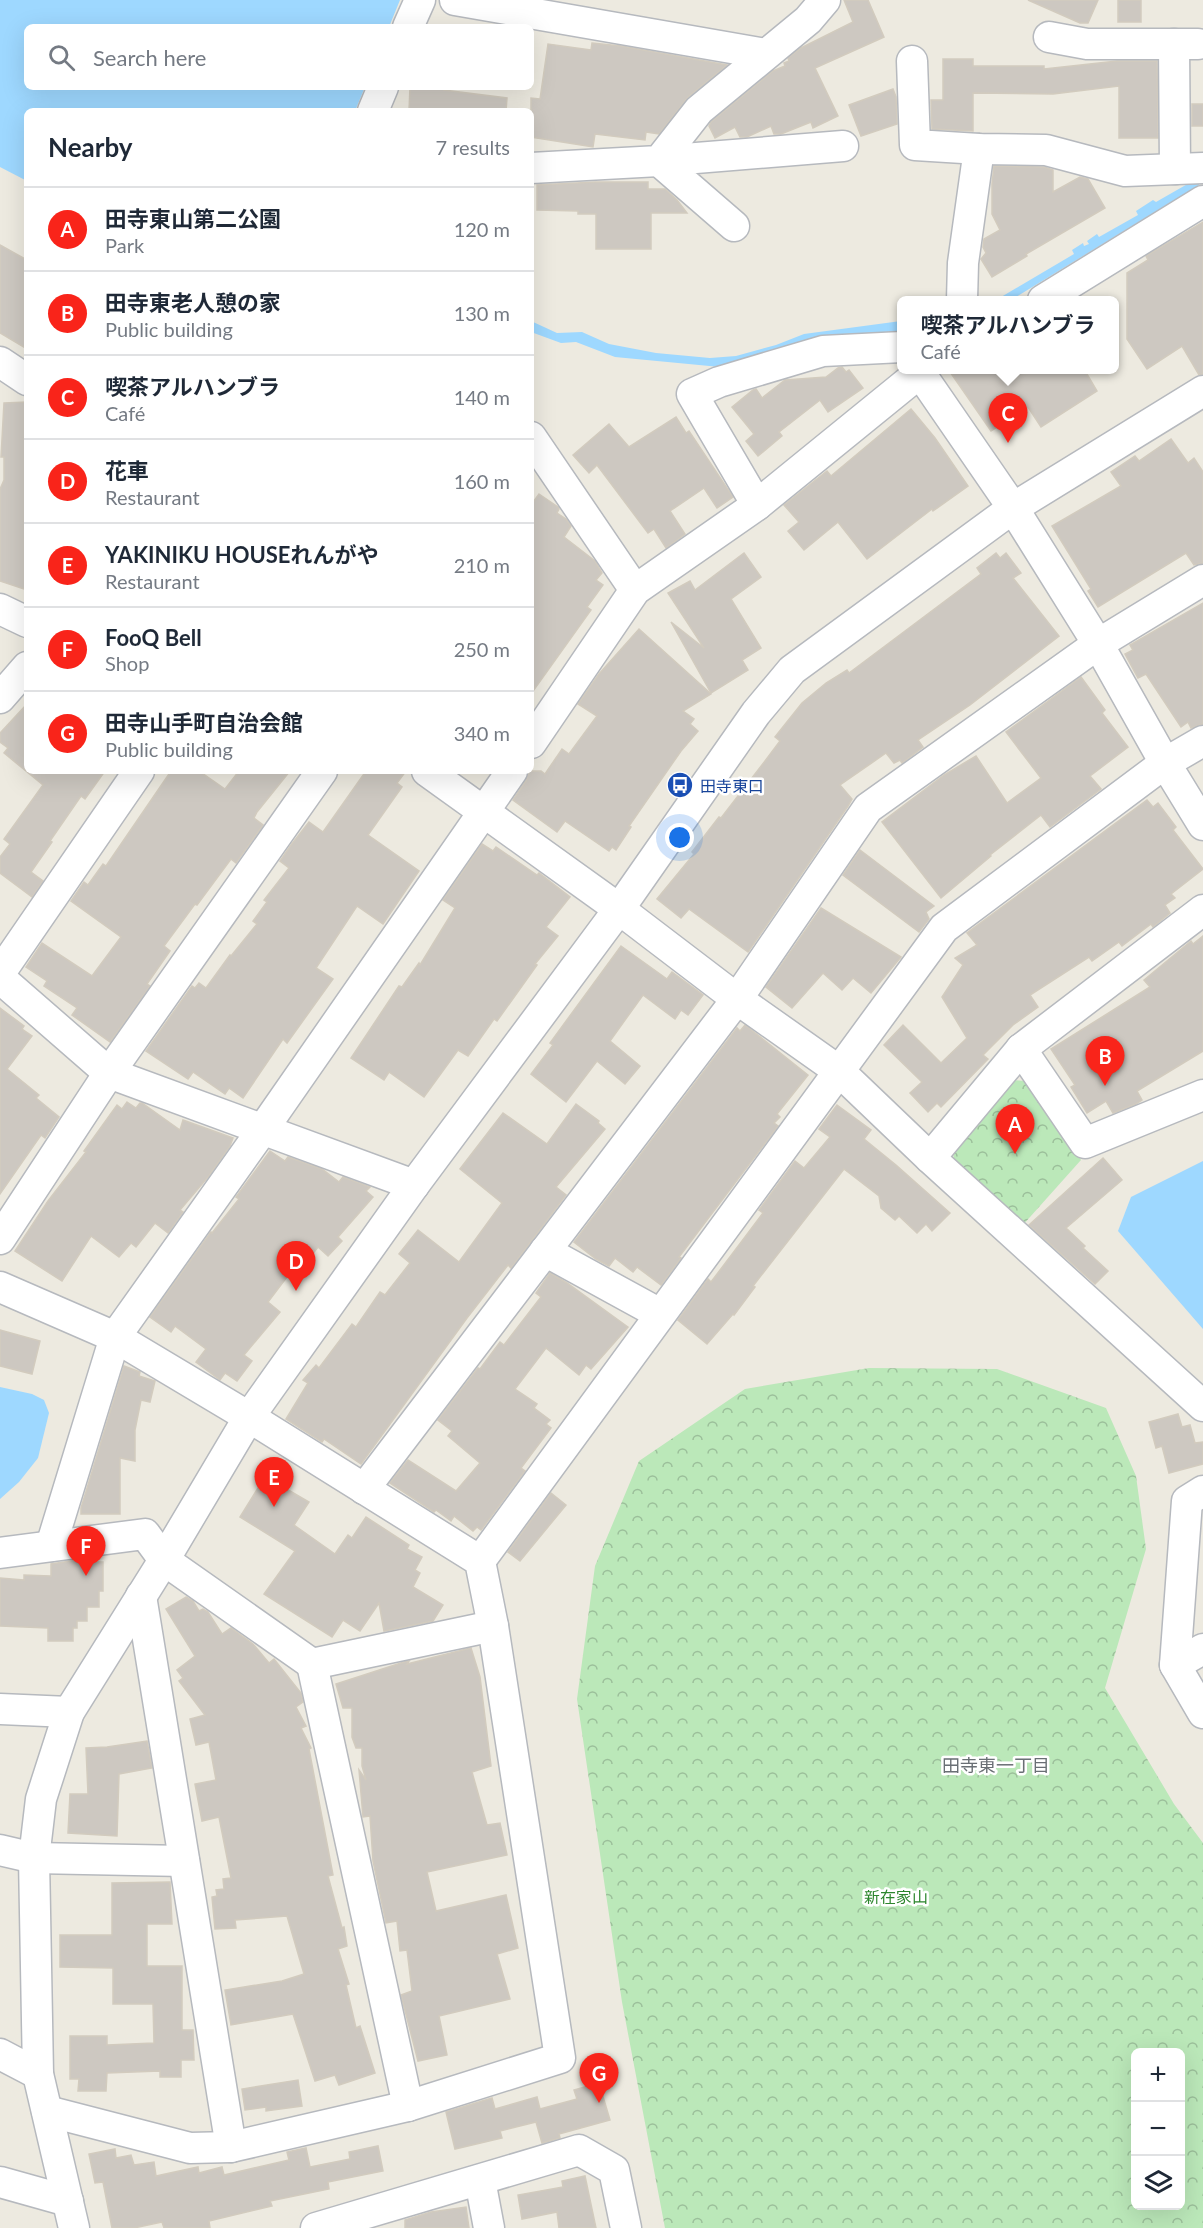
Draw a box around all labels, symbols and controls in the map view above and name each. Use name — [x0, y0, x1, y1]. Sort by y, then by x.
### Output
search box — [24, 24, 534, 90]
icon: search — [45, 41, 78, 74]
text: Search here — [93, 44, 206, 71]
text: Nearby — [48, 131, 133, 163]
text: 7 results — [435, 135, 510, 159]
text: 田寺東山第二公園 — [105, 205, 281, 232]
text: A — [61, 217, 74, 241]
text: 120 m — [454, 217, 510, 241]
text: Park — [105, 233, 144, 257]
text: 田寺東老人憩の家 — [105, 289, 281, 316]
popup — [897, 296, 1119, 374]
text: B — [61, 301, 74, 325]
text: 130 m — [454, 301, 510, 325]
text: 喫茶アルハンブラ — [920, 311, 1096, 338]
text: Public building — [105, 317, 233, 341]
text: Café — [920, 339, 961, 363]
text: 喫茶アルハンブラ — [105, 373, 280, 400]
text: C — [61, 385, 74, 409]
text: 140 m — [454, 385, 510, 409]
pin: C — [988, 394, 1028, 443]
text: Café — [105, 401, 145, 425]
text: 花車 — [105, 457, 149, 484]
text: D — [60, 469, 75, 493]
text: 160 m — [454, 469, 510, 493]
text: Restaurant — [105, 485, 200, 509]
text: YAKINIKU HOUSEれんがや — [105, 541, 379, 568]
text: E — [62, 553, 73, 577]
text: 210 m — [454, 553, 510, 577]
text: Restaurant — [105, 569, 200, 593]
text: FooQ Bell — [105, 624, 202, 651]
text: F — [62, 637, 73, 661]
text: 250 m — [454, 637, 510, 661]
text: Shop — [105, 651, 149, 675]
text: 田寺山手町自治会館 — [105, 709, 303, 736]
text: G — [60, 721, 75, 745]
text: 340 m — [454, 721, 510, 745]
text: Public building — [105, 737, 233, 761]
bus stop icon: 田寺東口 — [665, 770, 695, 800]
place label: 田寺東口 — [700, 776, 764, 795]
your location — [665, 823, 694, 852]
pin: B — [1086, 1036, 1124, 1086]
pin: A — [996, 1104, 1034, 1154]
pin: D — [276, 1242, 316, 1291]
pin: E — [254, 1458, 294, 1507]
pin: F — [66, 1526, 106, 1576]
district label: 田寺東一丁目 — [942, 1754, 1050, 1776]
park label: 新在家山 — [864, 1887, 928, 1906]
map controls — [1131, 2048, 1185, 2210]
button: + — [1131, 2048, 1185, 2102]
pin: G — [580, 2054, 618, 2103]
button: − — [1131, 2102, 1185, 2156]
button: layers — [1131, 2156, 1185, 2210]

